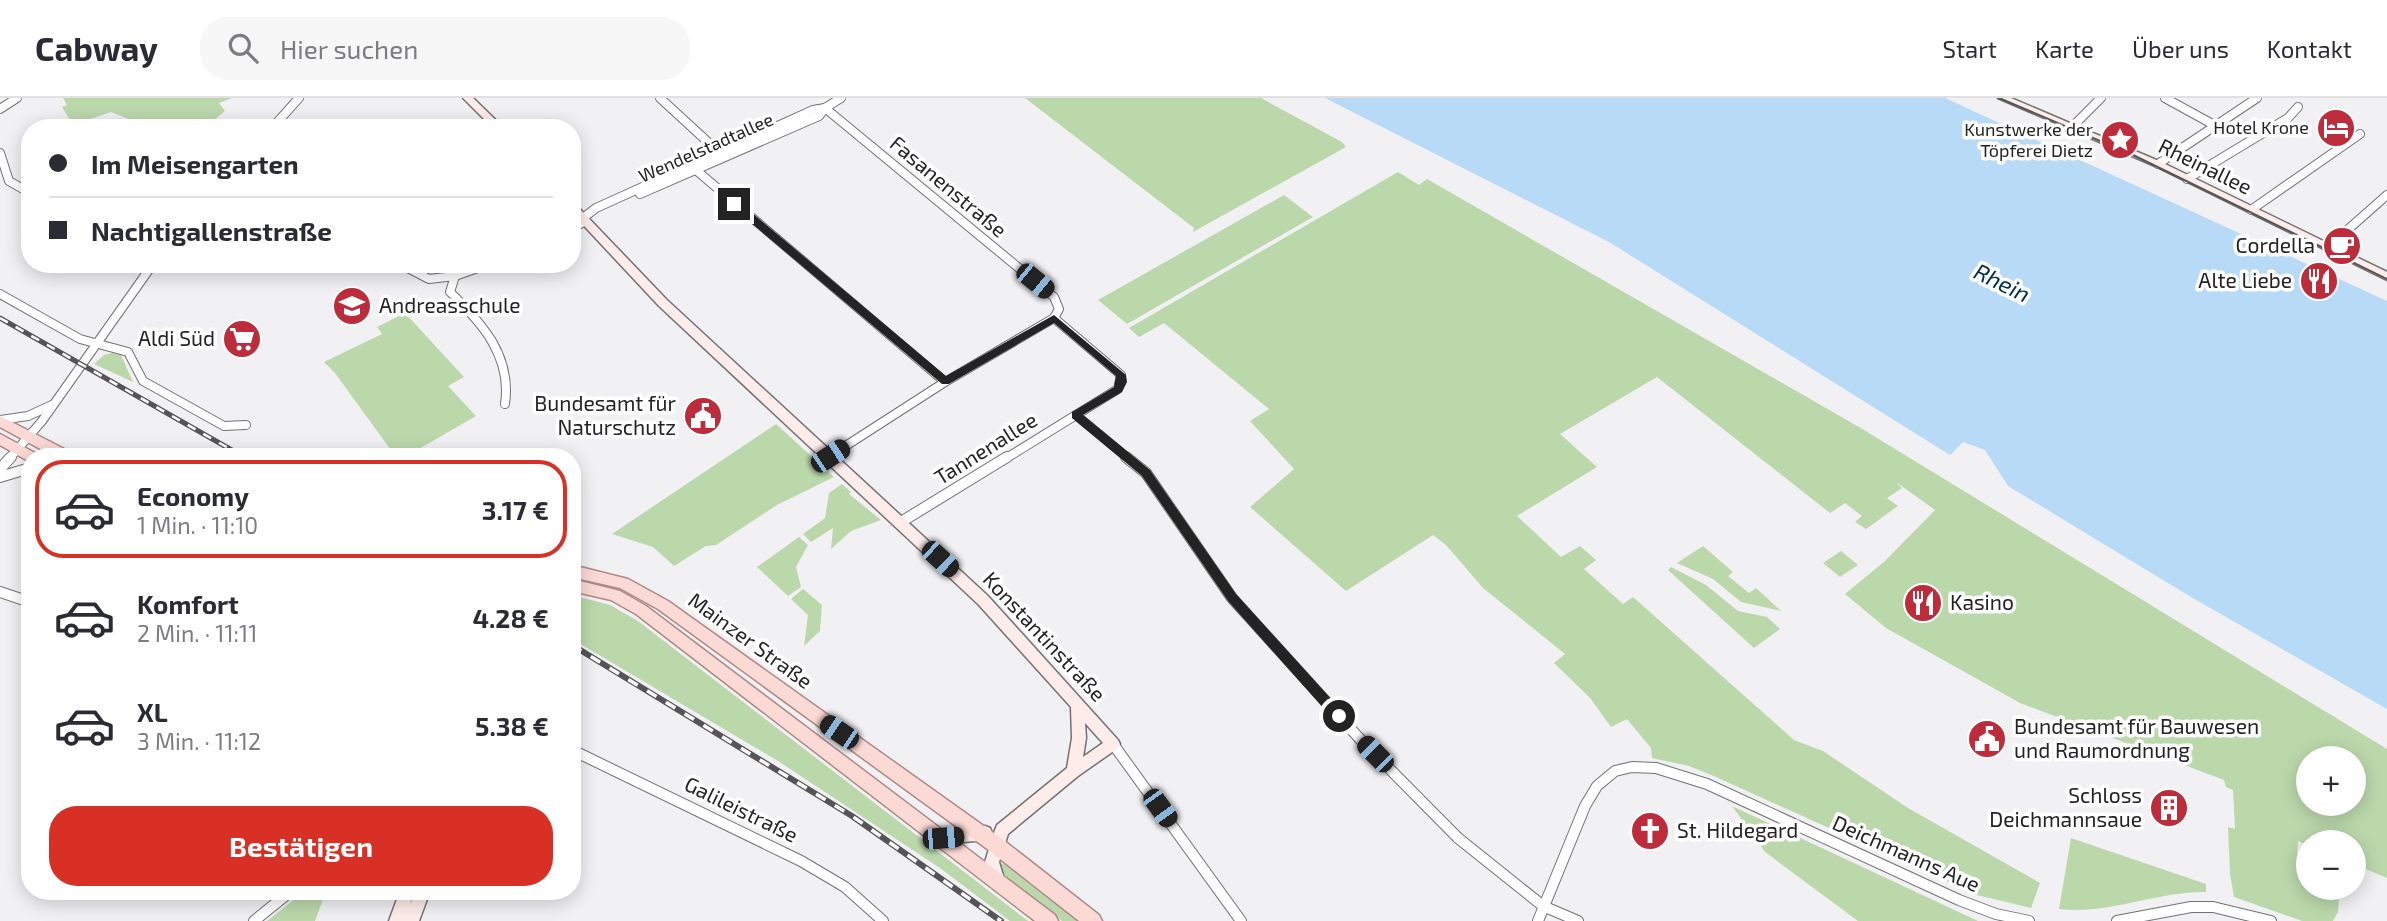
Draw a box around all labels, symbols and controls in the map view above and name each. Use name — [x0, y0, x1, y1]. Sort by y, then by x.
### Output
search box — [200, 17, 690, 80]
text: Cabway — [35, 28, 158, 68]
icon: search — [224, 29, 262, 67]
text: Hier suchen — [280, 33, 418, 64]
text: Start — [1943, 34, 1997, 63]
text: Karte — [2035, 34, 2094, 63]
text: Über uns — [2132, 34, 2229, 63]
text: Kontakt — [2267, 34, 2352, 63]
hotel icon: Hotel Krone — [2315, 107, 2357, 149]
street label: Wendelstadtallee — [635, 108, 776, 187]
place label: Hotel Krone — [2213, 116, 2309, 138]
place label: Kunstwerke der Töpferei Dietz — [1964, 118, 2093, 161]
place icon: Kunstwerke der Töpferei Dietz — [2099, 119, 2141, 161]
street label: Fasanenstraße — [886, 130, 1012, 242]
street label: Rheinallee — [2155, 132, 2256, 199]
text: Im Meisengarten — [91, 148, 299, 179]
route end — [718, 188, 750, 220]
text: Nachtigallenstraße — [91, 215, 332, 246]
cafe icon: Cordella — [2321, 225, 2363, 267]
place label: Cordella — [2236, 232, 2315, 257]
water label: Rhein — [1970, 257, 2035, 308]
car — [1013, 260, 1058, 302]
restaurant icon: Alte Liebe — [2298, 260, 2340, 302]
place label: Alte Liebe — [2198, 267, 2292, 292]
school or university icon: Andreasschule — [331, 285, 373, 327]
place label: Andreasschule — [379, 292, 521, 317]
supermarket icon: Aldi Süd — [221, 318, 263, 360]
place label: Aldi Süd — [138, 325, 215, 350]
place label: Bundesamt für Naturschutz — [534, 390, 677, 439]
public building icon: Bundesamt für Naturschutz — [682, 395, 724, 437]
street label: Tannenallee — [929, 406, 1041, 489]
car — [807, 436, 854, 476]
icon: car — [53, 478, 116, 541]
text: Economy — [137, 480, 249, 511]
text: 3.17 € — [482, 494, 549, 525]
text: 1 Min. · 11:10 — [137, 511, 258, 539]
car — [918, 537, 963, 581]
street label: Konstantinstraße — [979, 566, 1112, 706]
restaurant icon: Kasino — [1902, 582, 1944, 624]
icon: car — [53, 586, 116, 649]
street label: Mainzer Straße — [684, 586, 818, 693]
text: Komfort — [137, 588, 239, 619]
place label: Kasino — [1950, 589, 2014, 614]
text: 4.28 € — [472, 602, 549, 633]
text: 2 Min. · 11:11 — [137, 619, 257, 647]
icon: car — [53, 694, 116, 757]
text: XL — [137, 696, 168, 727]
route start — [1323, 700, 1355, 732]
text: 5.38 € — [475, 710, 549, 741]
car — [816, 712, 863, 752]
place label: Bundesamt für Bauwesen und Raumordnung — [2014, 713, 2259, 762]
public building icon: Bundesamt für Bauwesen und Raumordnung — [1966, 718, 2008, 760]
text: 3 Min. · 11:12 — [137, 727, 261, 755]
car — [1353, 732, 1398, 776]
map controls — [2296, 746, 2366, 900]
button: + — [2296, 746, 2366, 816]
street label: Galileistraße — [681, 770, 802, 847]
place label: Schloss Deichmannsaue — [1989, 782, 2142, 831]
car — [1140, 785, 1181, 831]
building icon: Schloss Deichmannsaue — [2148, 787, 2190, 829]
button: Bestätigen — [49, 806, 553, 886]
street label: Deichmanns Aue — [1829, 809, 1984, 896]
church icon: St. Hildegard — [1629, 810, 1671, 852]
place label: St. Hildegard — [1677, 817, 1798, 842]
car — [922, 826, 965, 850]
button: − — [2296, 830, 2366, 900]

